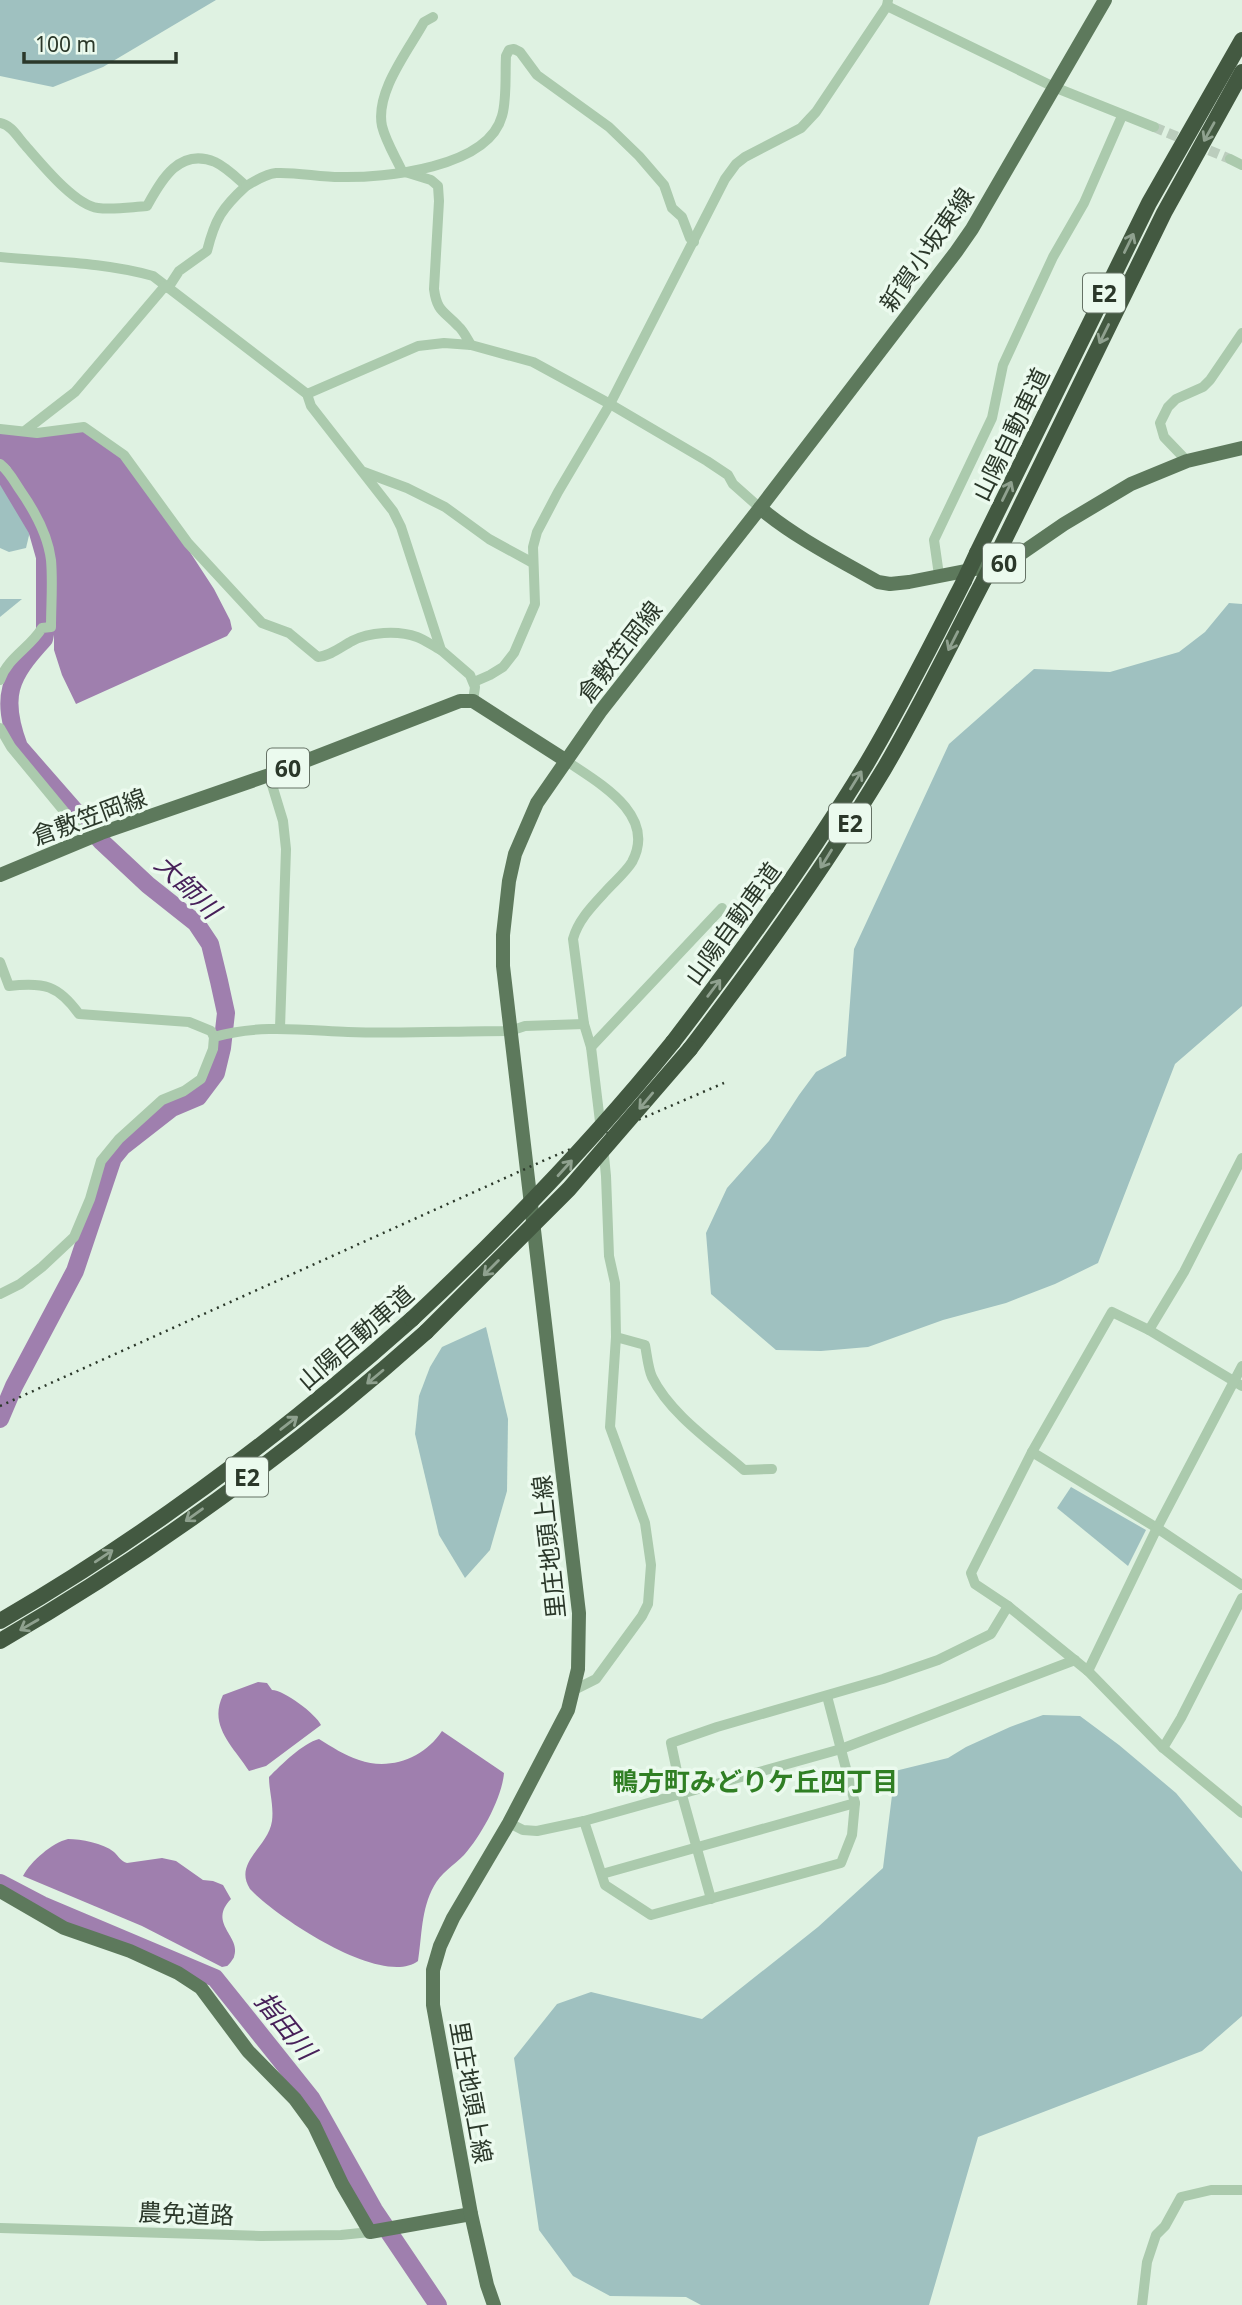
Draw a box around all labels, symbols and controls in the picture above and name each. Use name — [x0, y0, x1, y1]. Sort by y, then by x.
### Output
scale bar — [24, 21, 177, 65]
text: 100 m — [35, 30, 96, 58]
one-way arrow — [1202, 121, 1215, 142]
street label: 新賀小坂東線 — [871, 181, 981, 317]
one-way arrow — [1122, 233, 1136, 254]
road number: E2 — [1083, 274, 1125, 312]
one-way arrow — [1097, 323, 1111, 344]
street label: 山陽自動車道 — [964, 362, 1056, 506]
one-way arrow — [1001, 481, 1015, 502]
road number: 60 — [983, 544, 1025, 582]
street label: 倉敷笠岡線 — [569, 594, 669, 708]
one-way arrow — [945, 630, 959, 651]
road number: 60 — [267, 748, 309, 788]
one-way arrow — [850, 770, 864, 790]
street label: 倉敷笠岡線 — [27, 780, 151, 852]
road number: E2 — [829, 804, 871, 842]
water label: 大師川 — [147, 846, 231, 928]
one-way arrow — [819, 849, 834, 868]
street label: 山陽自動車道 — [676, 855, 788, 991]
one-way arrow — [707, 979, 722, 998]
one-way arrow — [638, 1092, 654, 1110]
one-way arrow — [557, 1159, 573, 1177]
one-way arrow — [483, 1259, 500, 1276]
street label: 山陽自動車道 — [290, 1277, 420, 1397]
one-way arrow — [366, 1369, 384, 1385]
one-way arrow — [279, 1416, 297, 1431]
road number: E2 — [226, 1458, 268, 1496]
street label: 里庄地頭上線 — [524, 1474, 572, 1620]
one-way arrow — [185, 1508, 204, 1522]
one-way arrow — [94, 1549, 113, 1563]
one-way arrow — [19, 1618, 39, 1632]
district label: 鴨方町みどりケ丘四丁目 — [612, 1763, 898, 1799]
water label: 指田川 — [247, 1983, 326, 2069]
street label: 里庄地頭上線 — [443, 2018, 501, 2166]
street label: 農免道路 — [137, 2195, 235, 2231]

